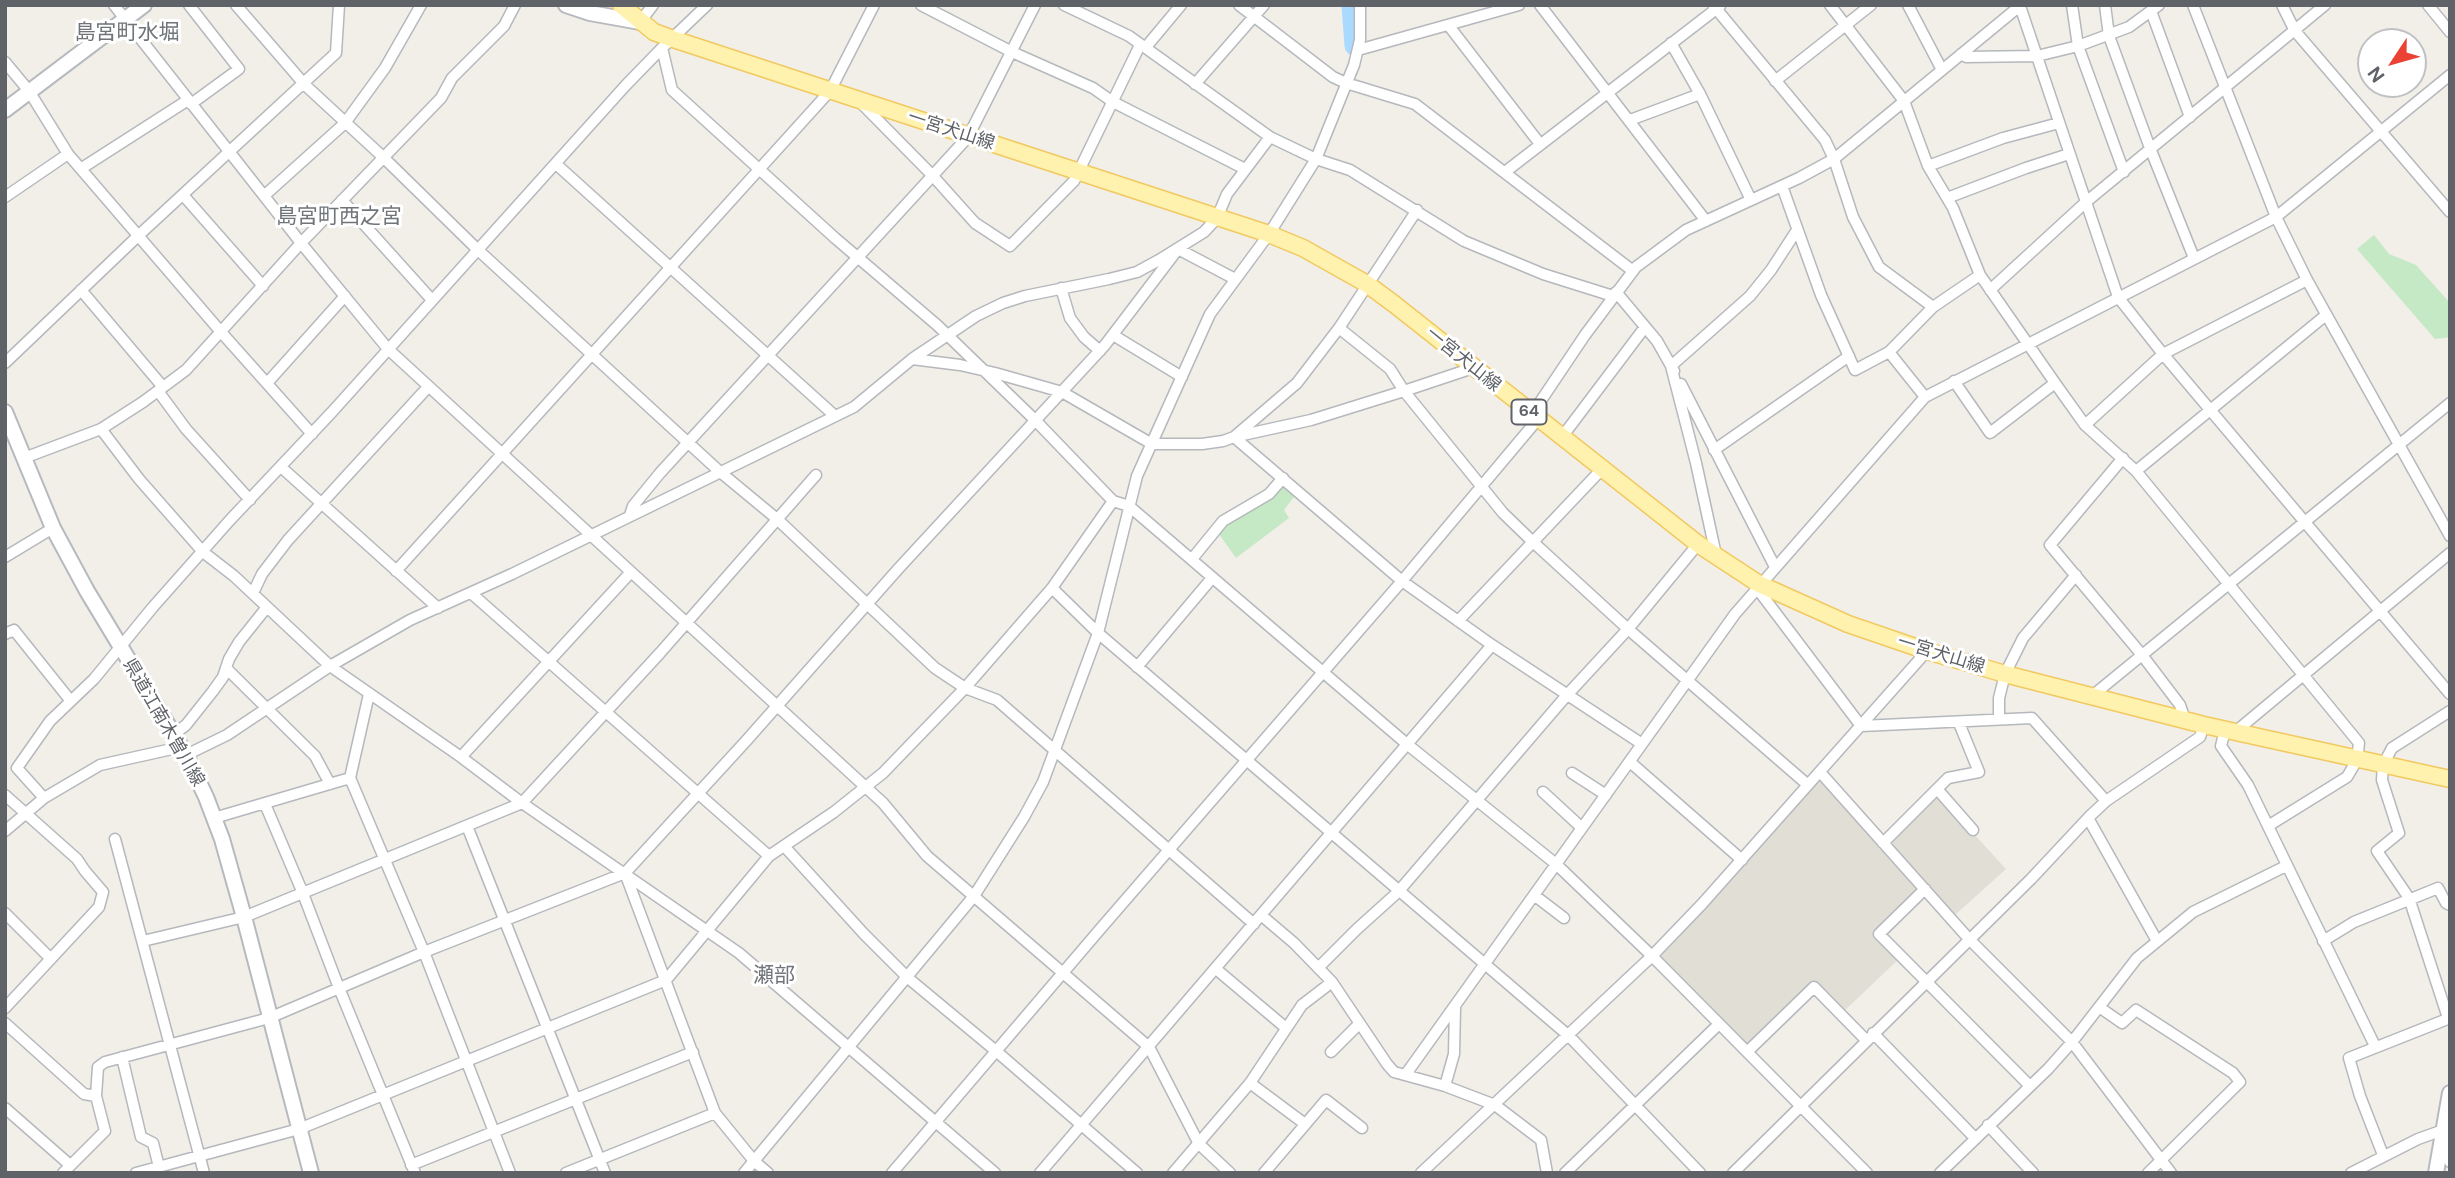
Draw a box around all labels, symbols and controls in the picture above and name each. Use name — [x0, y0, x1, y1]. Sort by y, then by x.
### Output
district label: 島宮町水堀 — [75, 20, 179, 46]
north arrow — [2357, 28, 2427, 98]
text: N — [2362, 62, 2390, 87]
street label: 一宮犬山線 — [905, 107, 997, 155]
district label: 島宮町西之宮 — [276, 204, 402, 230]
street label: 一宮犬山線 — [1421, 323, 1505, 397]
road number: 64 — [1512, 400, 1546, 424]
street label: 一宮犬山線 — [1895, 632, 1987, 678]
street label: 県道江南木曽川線 — [118, 655, 208, 791]
district label: 瀬部 — [753, 963, 795, 989]

